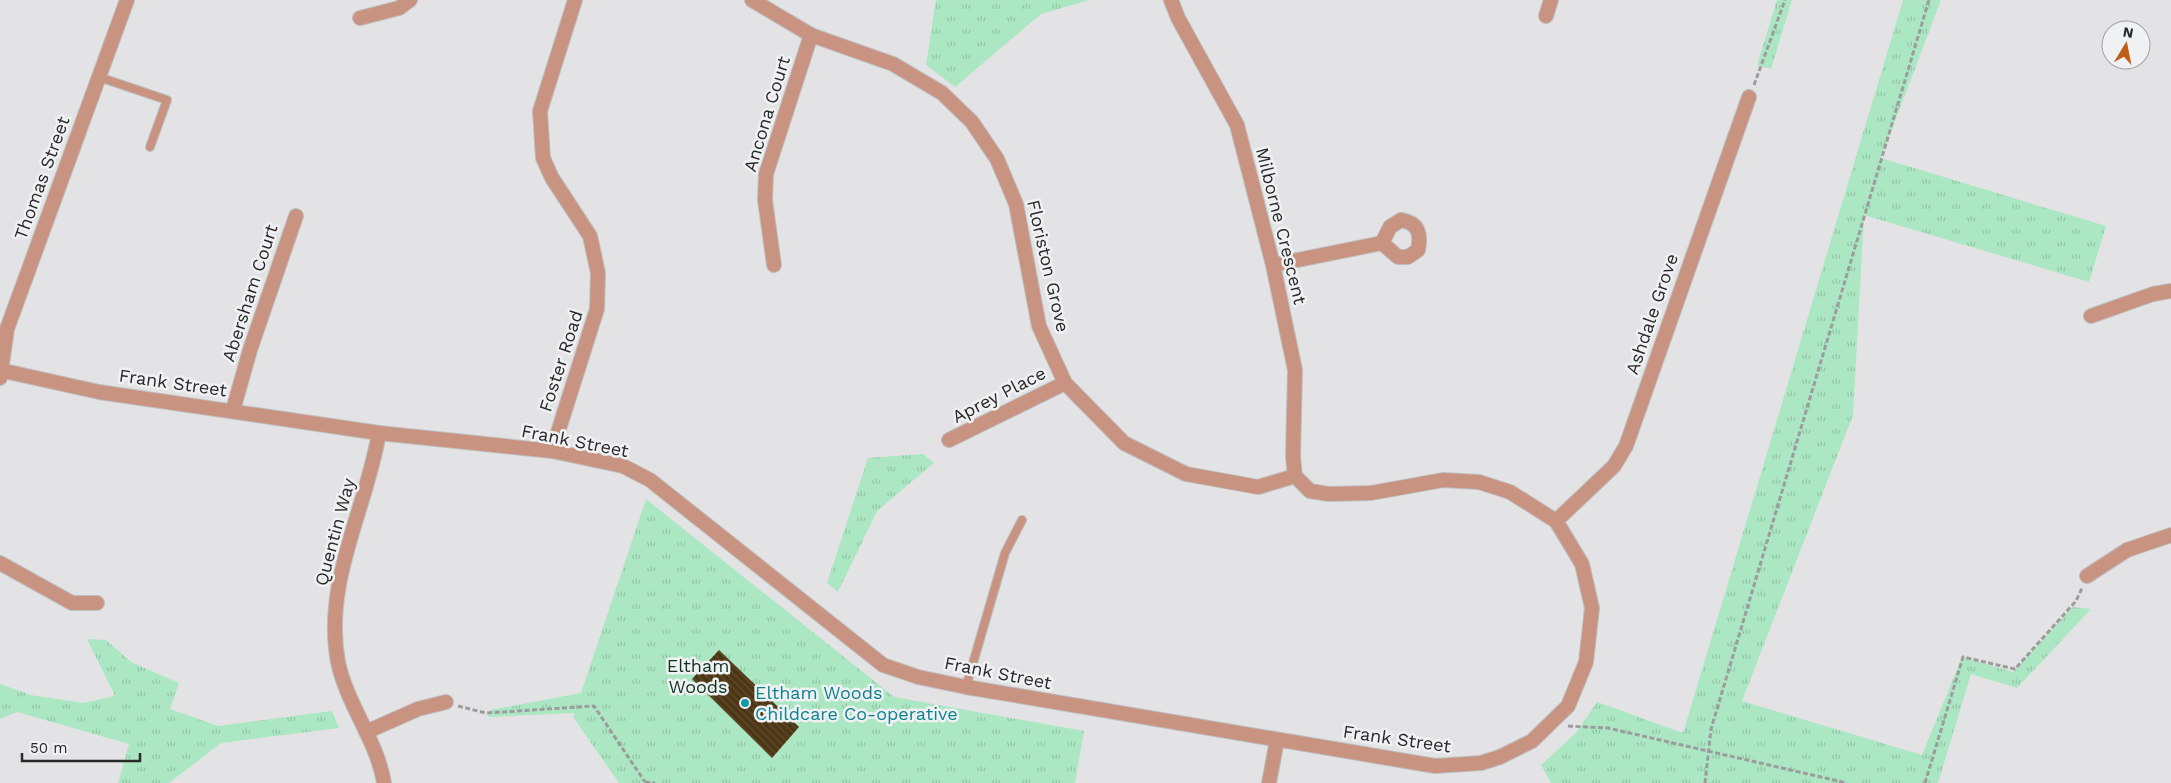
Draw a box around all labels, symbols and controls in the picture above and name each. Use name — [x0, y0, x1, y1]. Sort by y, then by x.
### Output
north arrow — [2101, 20, 2151, 70]
text: N — [2122, 23, 2135, 41]
street label: Ancona Court — [739, 53, 794, 174]
street label: Thomas Street — [9, 113, 74, 242]
street label: Milborne Crescent — [1252, 145, 1311, 307]
street label: Floriston Grove — [1023, 198, 1074, 334]
street label: Abersham Court — [217, 221, 282, 364]
street label: Ashdale Grove — [1621, 251, 1682, 377]
street label: Foster Road — [534, 308, 587, 414]
street label: Aprey Place — [948, 362, 1049, 427]
street label: Frank Street — [118, 365, 229, 401]
street label: Frank Street — [520, 420, 631, 461]
street label: Quentin Way — [310, 475, 359, 588]
street label: Frank Street — [943, 652, 1054, 693]
park label: Eltham Woods — [667, 655, 729, 697]
place label: Eltham Woods Childcare Co-operative — [755, 682, 958, 724]
marker: Eltham Woods Childcare Co-operative — [739, 697, 751, 709]
street label: Frank Street — [1342, 721, 1453, 757]
scale bar — [22, 730, 140, 762]
text: 50 m — [30, 739, 67, 757]

